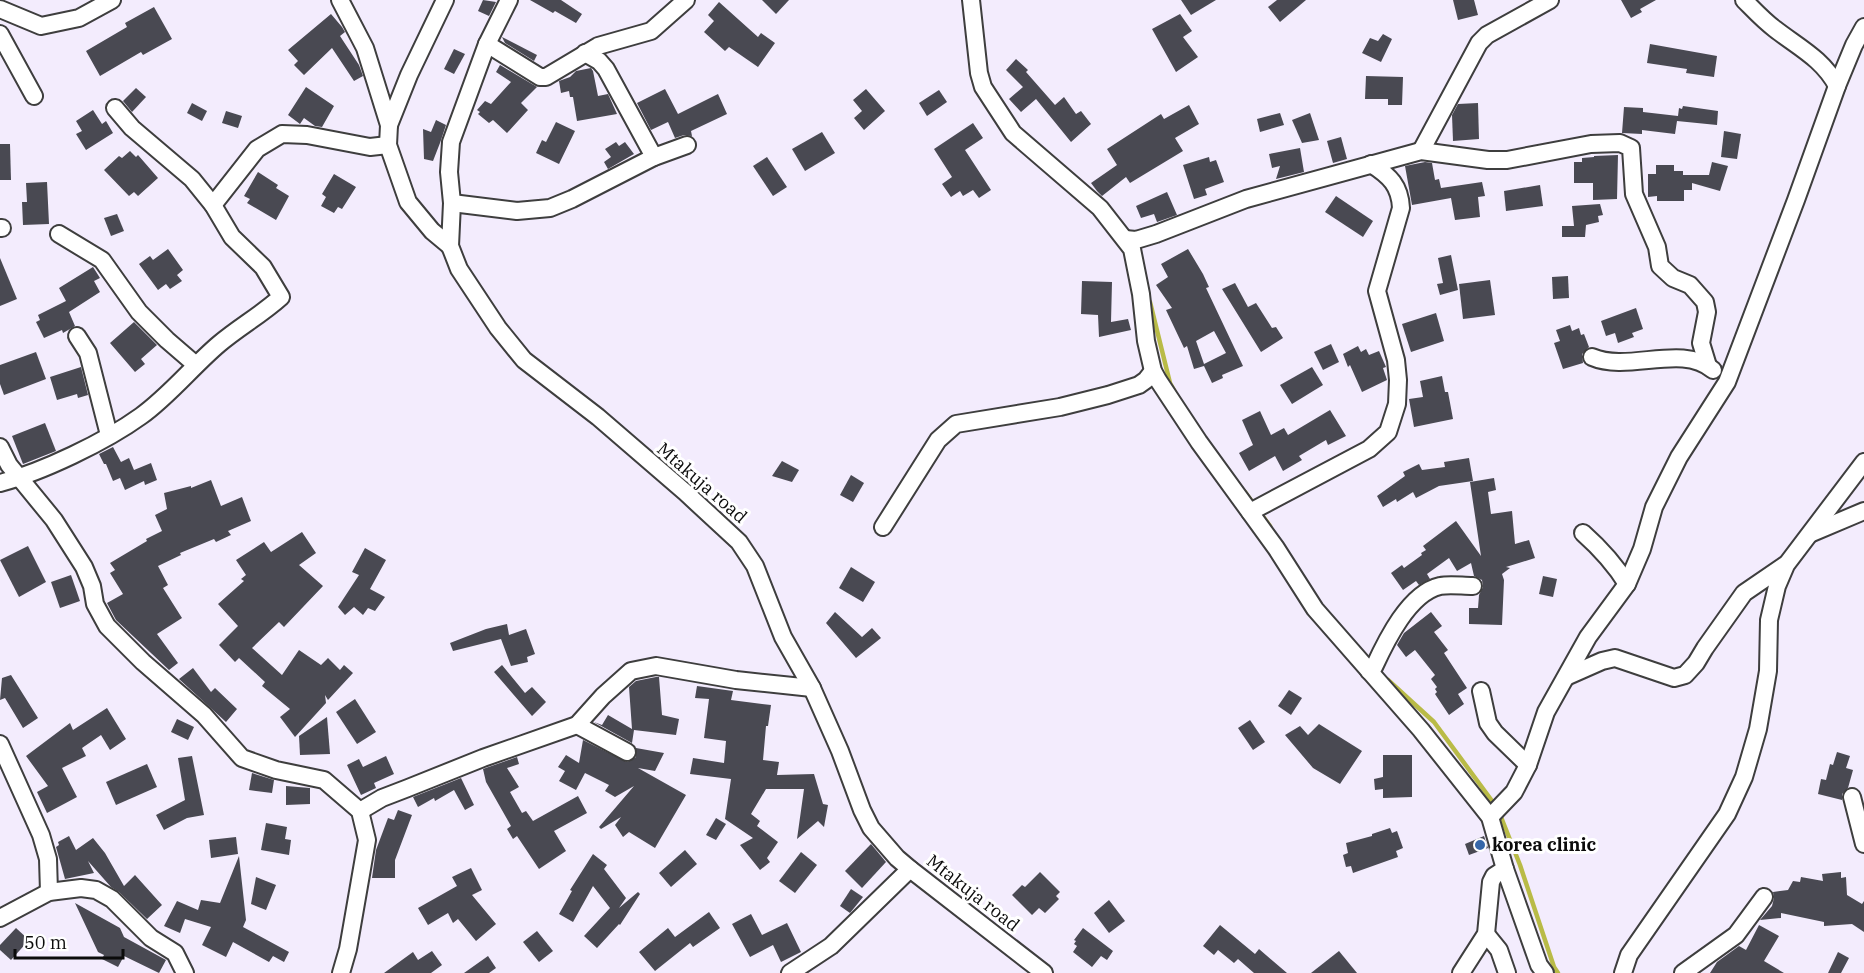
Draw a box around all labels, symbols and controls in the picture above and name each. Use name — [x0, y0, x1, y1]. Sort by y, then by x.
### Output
street label: Mtakuja road — [653, 437, 752, 528]
place label: korea clinic — [1492, 833, 1597, 856]
marker: korea clinic — [1473, 838, 1487, 852]
street label: Mtakuja road — [922, 849, 1025, 936]
scale bar — [15, 922, 123, 960]
text: 50 m — [24, 931, 67, 954]

